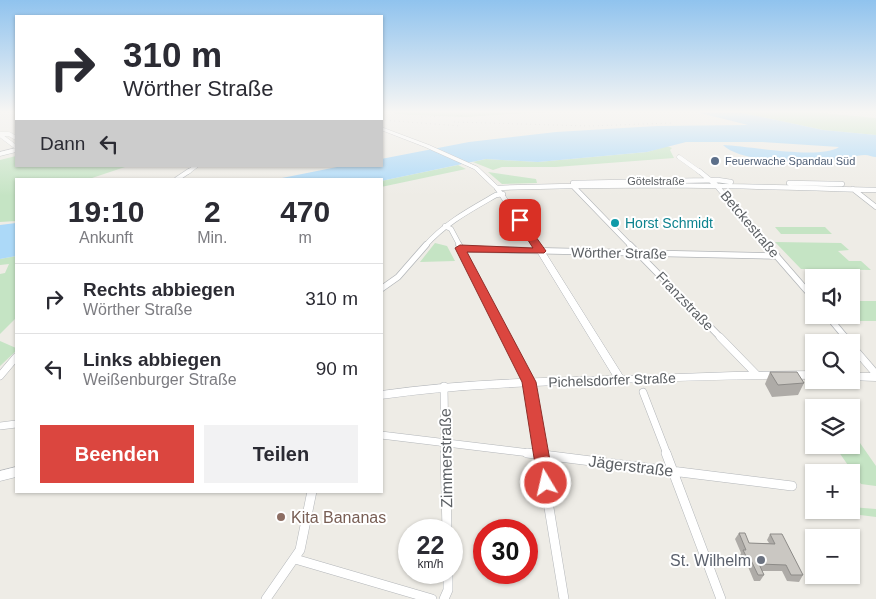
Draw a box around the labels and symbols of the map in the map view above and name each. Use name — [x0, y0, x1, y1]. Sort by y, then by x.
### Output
marker: Feuerwache Spandau Süd — [709, 155, 721, 167]
place label: Feuerwache Spandau Süd — [725, 155, 855, 167]
street label: Götelstraße — [627, 175, 685, 187]
street label: Betckestraße — [717, 187, 783, 261]
pin — [499, 199, 541, 241]
place label: Horst Schmidt — [625, 215, 713, 231]
marker: Horst Schmidt — [609, 217, 621, 229]
street label: Wörther Straße — [571, 244, 667, 262]
street label: Franzstraße — [653, 268, 717, 334]
street label: Pichelsdorfer Straße — [548, 370, 676, 390]
street label: Zimmerstraße — [437, 408, 455, 508]
street label: Jägerstraße — [588, 452, 674, 480]
position arrow — [519, 456, 571, 508]
place label: Kita Bananas — [291, 509, 386, 526]
marker: Kita Bananas — [275, 511, 287, 523]
speed limit sign: 30 — [473, 519, 538, 584]
place label: St. Wilhelm — [670, 552, 751, 569]
marker: St. Wilhelm — [755, 554, 767, 566]

